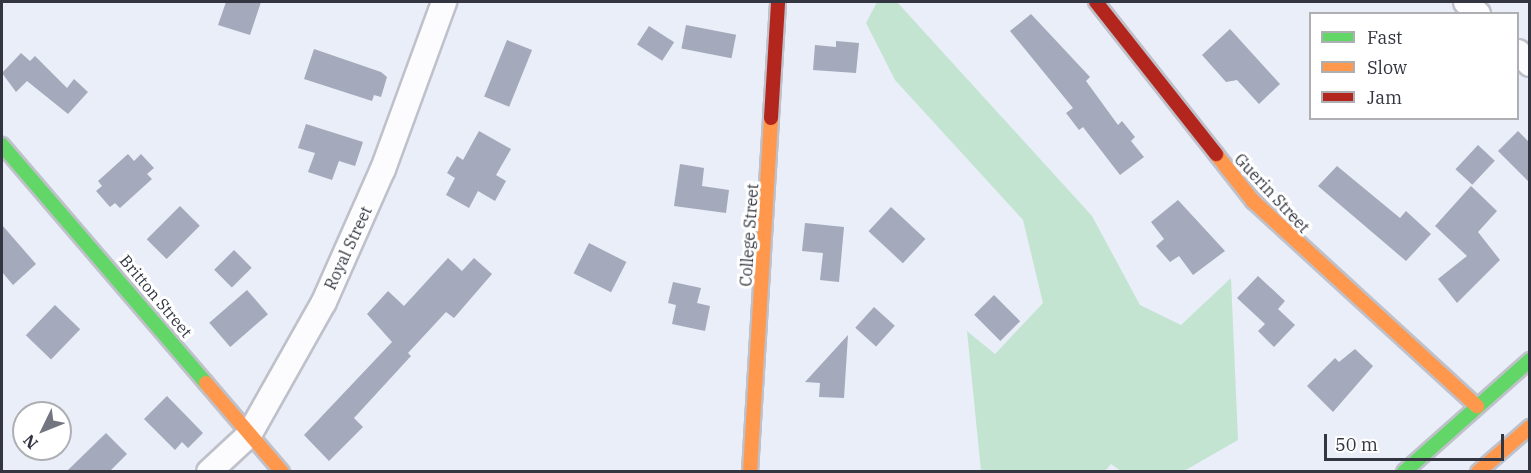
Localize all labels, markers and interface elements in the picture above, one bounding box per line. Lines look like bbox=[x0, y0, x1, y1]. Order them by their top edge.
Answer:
legend bbox=[1309, 12, 1519, 120]
text: Fast bbox=[1367, 26, 1402, 49]
text: Slow bbox=[1367, 56, 1407, 79]
text: Jam bbox=[1367, 86, 1402, 109]
street label: Guerin Street bbox=[1231, 150, 1313, 236]
street label: College Street bbox=[736, 183, 762, 287]
street label: Royal Street bbox=[320, 203, 376, 293]
street label: Britton Street bbox=[116, 251, 196, 341]
north arrow bbox=[12, 401, 72, 461]
scale bar bbox=[1327, 422, 1507, 460]
text: N bbox=[19, 430, 42, 453]
text: 50 m bbox=[1335, 433, 1378, 456]

